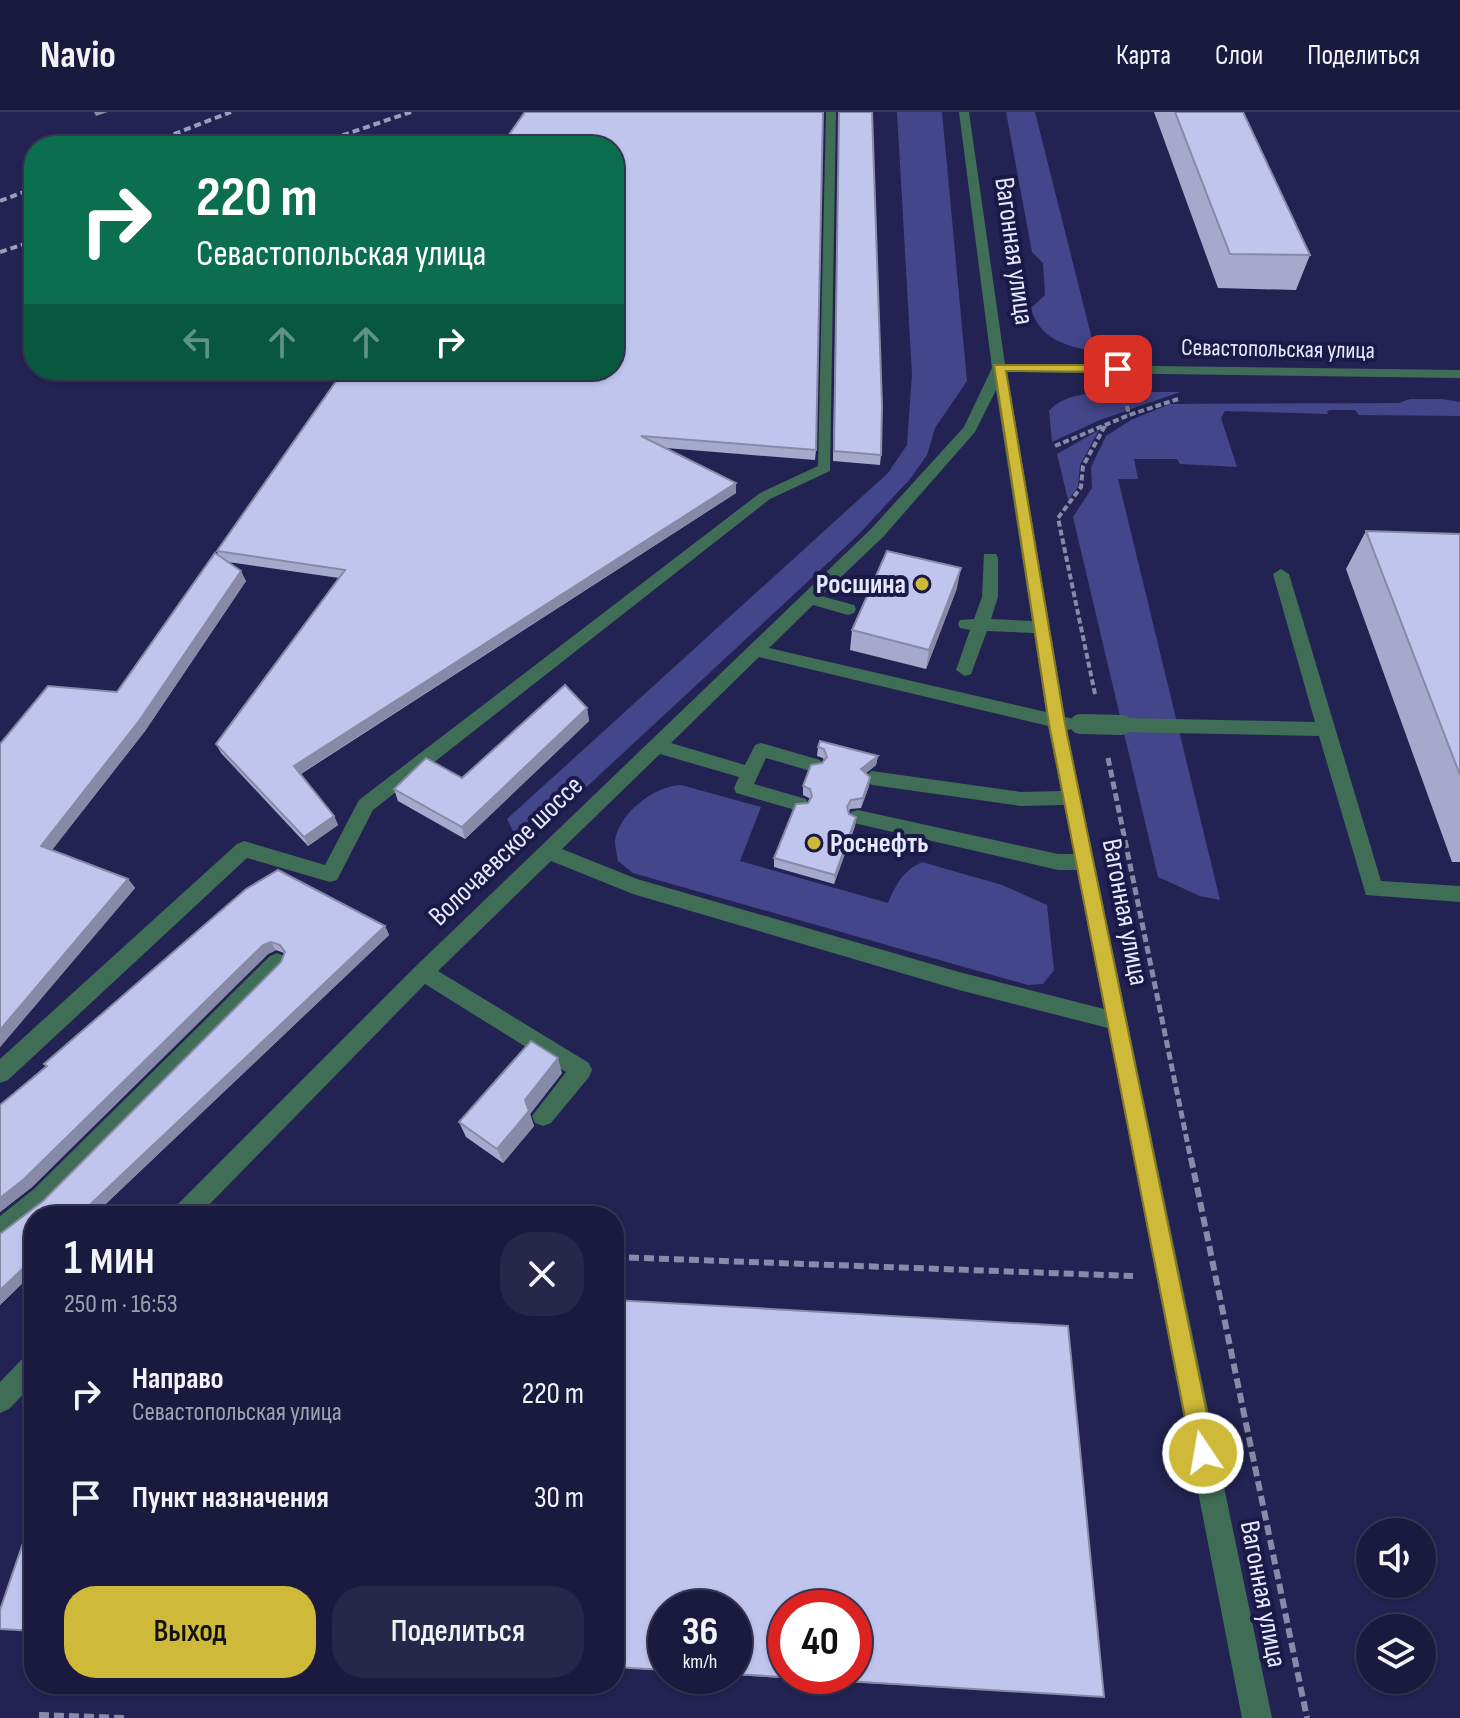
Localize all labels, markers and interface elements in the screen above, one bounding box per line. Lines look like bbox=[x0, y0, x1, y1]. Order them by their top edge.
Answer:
text: Navio bbox=[40, 33, 116, 78]
text: Карта bbox=[1116, 39, 1171, 72]
text: Слои bbox=[1215, 39, 1263, 72]
text: Поделиться bbox=[1307, 39, 1420, 72]
text: 220 m bbox=[196, 165, 318, 232]
icon: right bbox=[64, 168, 168, 272]
street label: Вагонная улица bbox=[987, 175, 1041, 327]
text: Севастопольская улица bbox=[196, 233, 486, 276]
icon: left bbox=[176, 320, 220, 364]
icon: ahead bbox=[260, 320, 304, 364]
icon: ahead bbox=[344, 320, 388, 364]
icon: right bbox=[428, 320, 472, 364]
street label: Севастопольская улица bbox=[1181, 333, 1375, 365]
pin bbox=[1084, 335, 1152, 403]
icon: arrive bbox=[1096, 347, 1140, 391]
place label: Росшина bbox=[816, 568, 906, 601]
marker: Росшина bbox=[913, 575, 931, 593]
street label: Волочаевское шоссе bbox=[422, 769, 590, 933]
place label: Роснефть bbox=[830, 827, 929, 860]
marker: Роснефть bbox=[805, 834, 823, 852]
street label: Вагонная улица bbox=[1095, 836, 1155, 988]
text: 1 мин bbox=[64, 1230, 155, 1287]
button: close bbox=[500, 1232, 584, 1316]
text: 250 m · 16:53 bbox=[64, 1289, 178, 1320]
text: Направо bbox=[132, 1361, 224, 1397]
icon: right bbox=[64, 1372, 108, 1416]
text: 220 m bbox=[522, 1376, 584, 1412]
text: Севастопольская улица bbox=[132, 1397, 342, 1428]
position arrow bbox=[1161, 1411, 1245, 1495]
icon: arrive bbox=[64, 1476, 108, 1520]
text: Пункт назначения bbox=[132, 1480, 329, 1516]
text: 30 m bbox=[534, 1480, 584, 1516]
street label: Вагонная улица bbox=[1233, 1518, 1293, 1670]
map controls bbox=[1356, 1518, 1436, 1694]
button: sound bbox=[1356, 1518, 1436, 1598]
button: Выход bbox=[64, 1586, 316, 1678]
button: Поделиться bbox=[332, 1586, 584, 1678]
speed limit sign: 40 bbox=[768, 1590, 872, 1694]
text: 36 bbox=[682, 1608, 718, 1656]
button: layers bbox=[1356, 1614, 1436, 1694]
text: km/h bbox=[683, 1650, 717, 1674]

